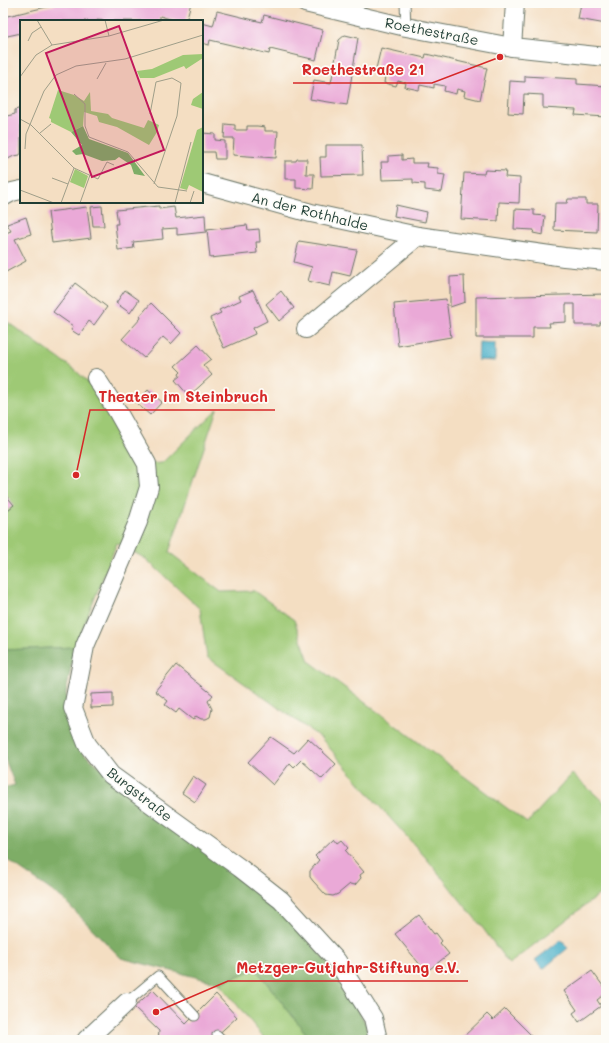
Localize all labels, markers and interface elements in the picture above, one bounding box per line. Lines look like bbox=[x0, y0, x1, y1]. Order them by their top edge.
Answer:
street label: Roethestraße bbox=[384, 13, 480, 49]
inset map bbox=[20, 20, 203, 203]
callout: Roethestraße 21 bbox=[293, 56, 432, 83]
text: Roethestraße 21 bbox=[302, 59, 424, 79]
street label: An der Rothhalde bbox=[249, 187, 371, 235]
callout: Theater im Steinbruch bbox=[90, 383, 275, 410]
text: Theater im Steinbruch bbox=[98, 386, 268, 406]
street label: Burgstraße bbox=[104, 763, 176, 825]
callout: Metzger-Gutjahr-Stiftung e.V. bbox=[228, 954, 468, 981]
text: Metzger-Gutjahr-Stiftung e.V. bbox=[236, 957, 460, 977]

